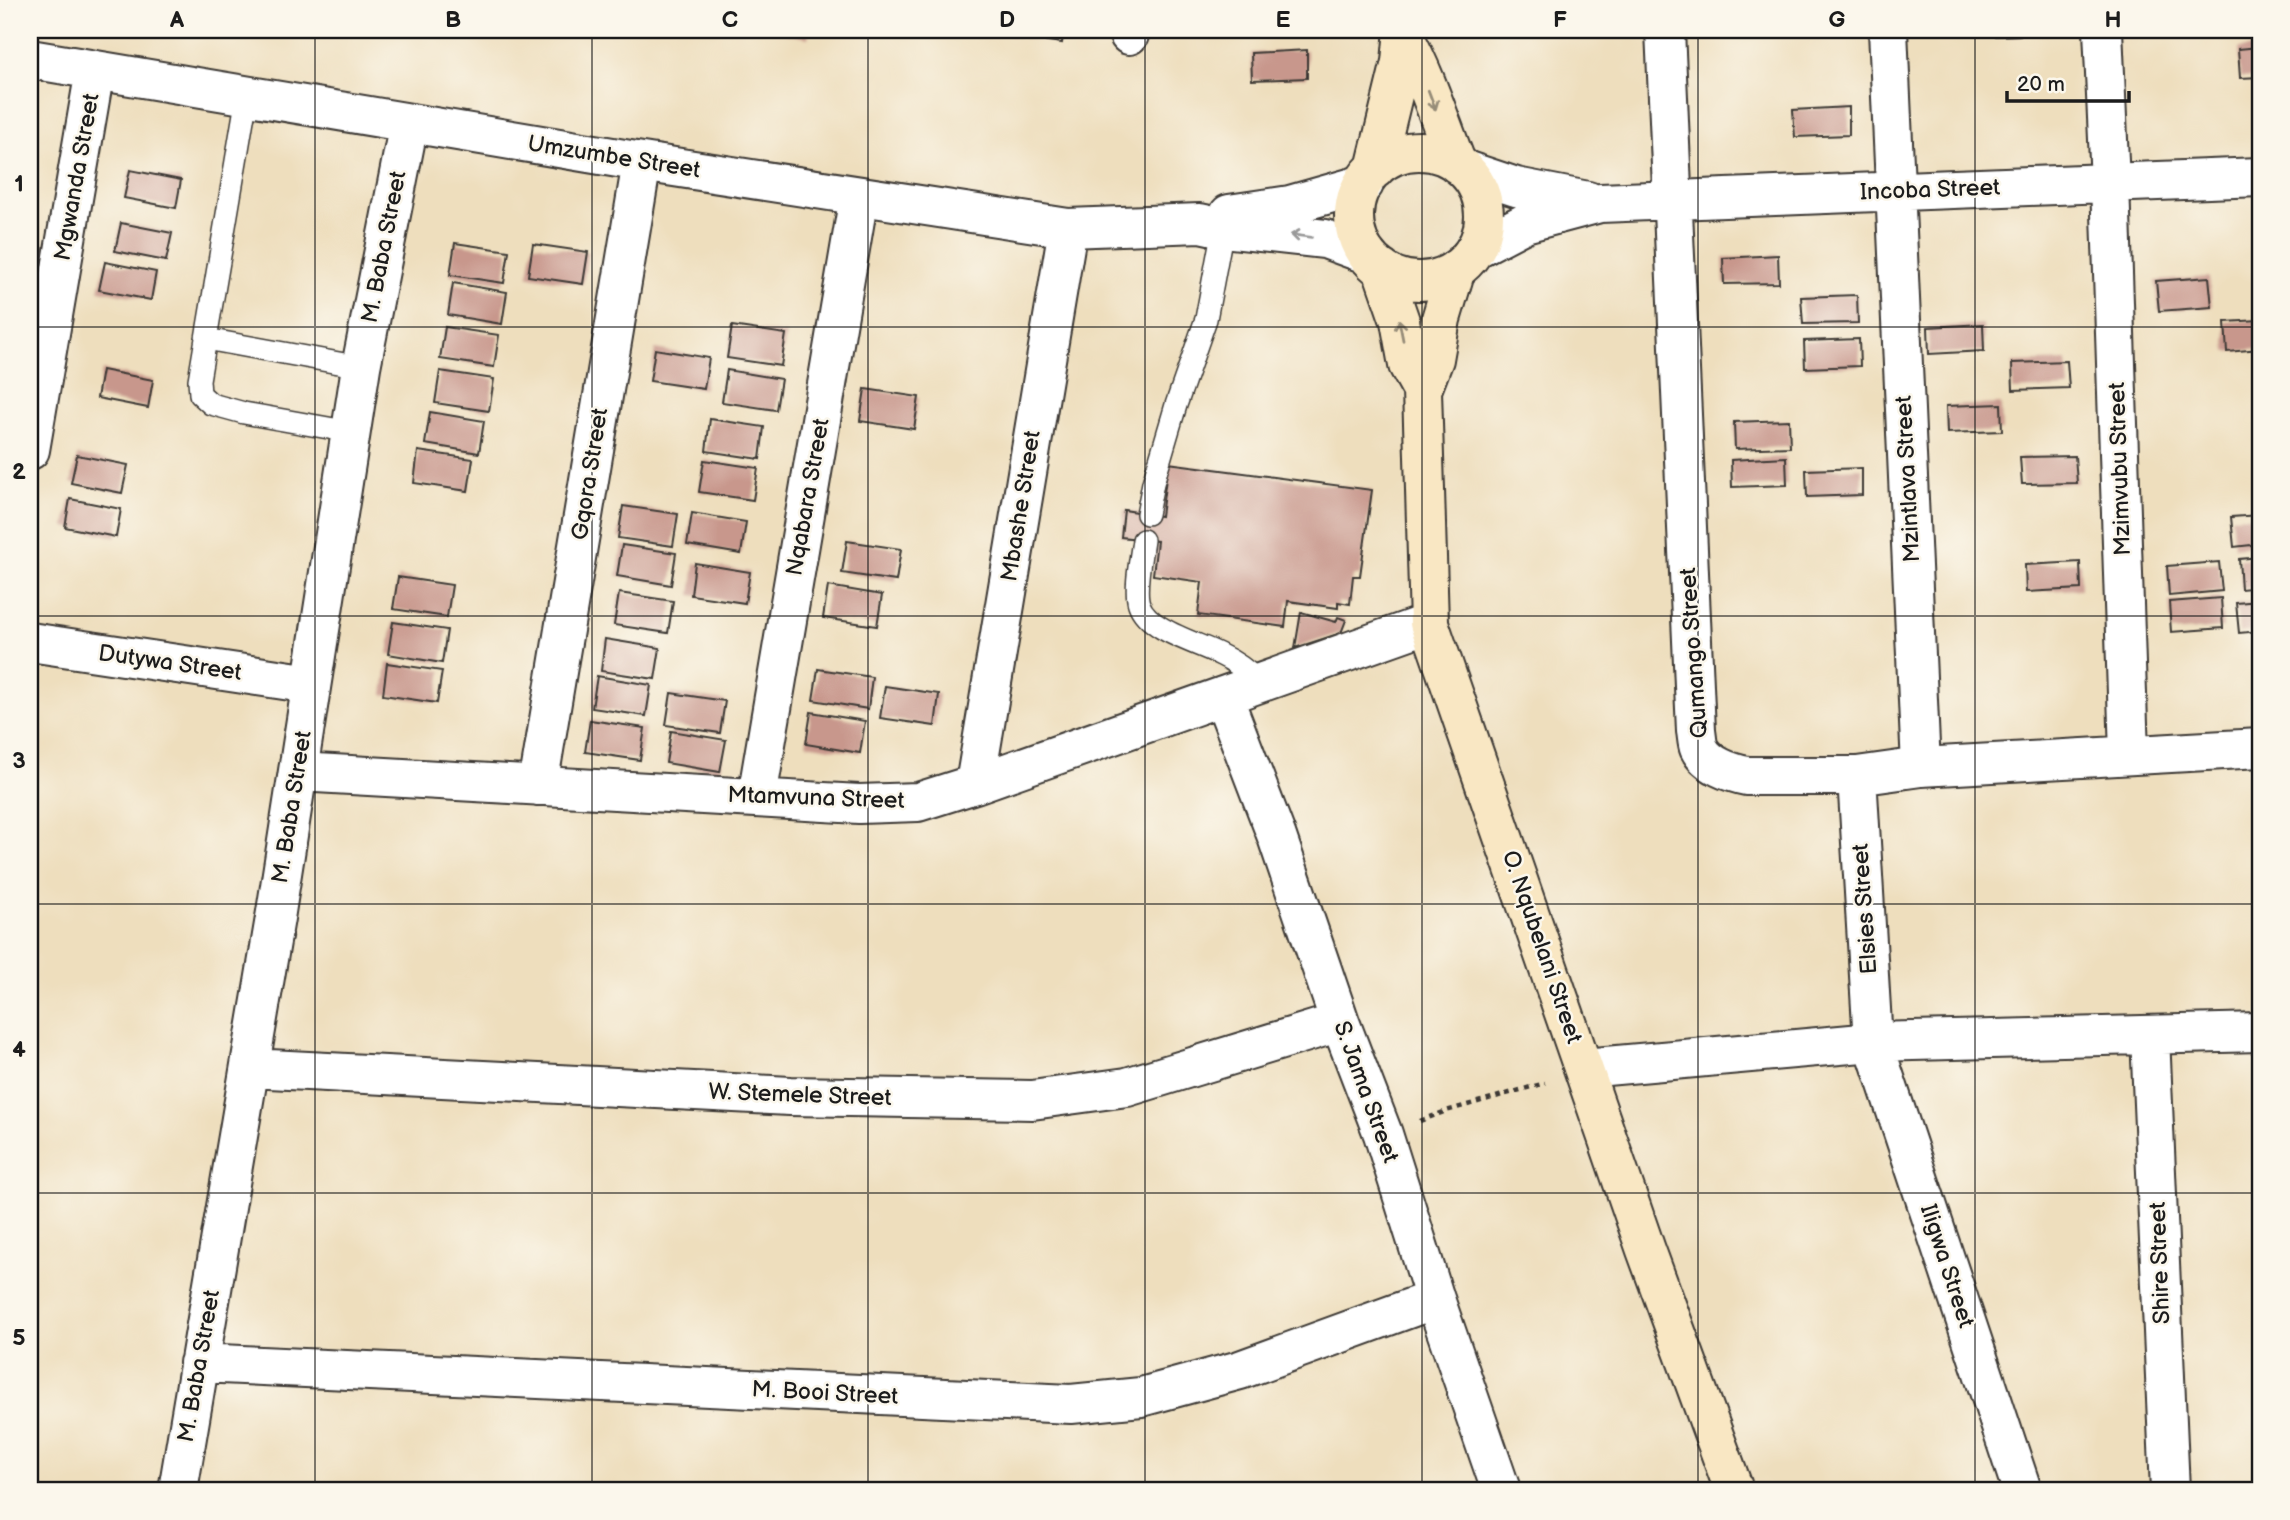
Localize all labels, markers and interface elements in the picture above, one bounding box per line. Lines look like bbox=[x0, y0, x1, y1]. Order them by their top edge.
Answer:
text: A bbox=[169, 6, 185, 34]
text: B bbox=[445, 6, 461, 34]
text: C bbox=[722, 6, 738, 34]
text: D bbox=[999, 6, 1015, 34]
text: E bbox=[1276, 6, 1291, 34]
text: F bbox=[1553, 6, 1567, 34]
text: G bbox=[1829, 6, 1846, 34]
text: H bbox=[2104, 6, 2122, 34]
scale bar bbox=[2007, 60, 2129, 104]
text: 20 m bbox=[2017, 72, 2065, 97]
one-way arrow bbox=[1426, 88, 1439, 110]
street label: Mgwanda Street bbox=[48, 91, 106, 263]
street label: Umzumbe Street bbox=[526, 130, 702, 184]
street label: M. Baba Street bbox=[356, 169, 412, 325]
text: 1 bbox=[14, 170, 24, 198]
street label: Incoba Street bbox=[1859, 174, 2001, 206]
one-way arrow bbox=[1290, 229, 1313, 242]
one-way arrow bbox=[1394, 319, 1408, 342]
street label: Mzimvubu Street bbox=[2103, 382, 2137, 556]
street label: Mzintlava Street bbox=[1890, 395, 1926, 563]
street label: Gqora Street bbox=[566, 406, 614, 542]
street label: Nqabara Street bbox=[780, 416, 836, 578]
street label: Mbashe Street bbox=[995, 429, 1047, 583]
text: 2 bbox=[12, 458, 26, 486]
street label: Qumango Street bbox=[1674, 567, 1714, 739]
street label: Dutywa Street bbox=[97, 639, 243, 687]
street label: M. Baba Street bbox=[266, 729, 318, 885]
text: 3 bbox=[12, 747, 26, 775]
street label: Mtamvuna Street bbox=[727, 781, 905, 815]
street label: Elsies Street bbox=[1846, 843, 1884, 975]
street label: O. Nqubelani Street bbox=[1496, 847, 1588, 1047]
street label: S. Jama Street bbox=[1327, 1017, 1405, 1167]
text: 4 bbox=[12, 1036, 26, 1064]
street label: W. Stemele Street bbox=[708, 1078, 892, 1112]
street label: Iligwa Street bbox=[1914, 1201, 1980, 1331]
street label: Shire Street bbox=[2144, 1201, 2176, 1325]
street label: M. Baba Street bbox=[172, 1288, 226, 1444]
text: 5 bbox=[12, 1324, 26, 1352]
street label: M. Booi Street bbox=[751, 1375, 899, 1411]

